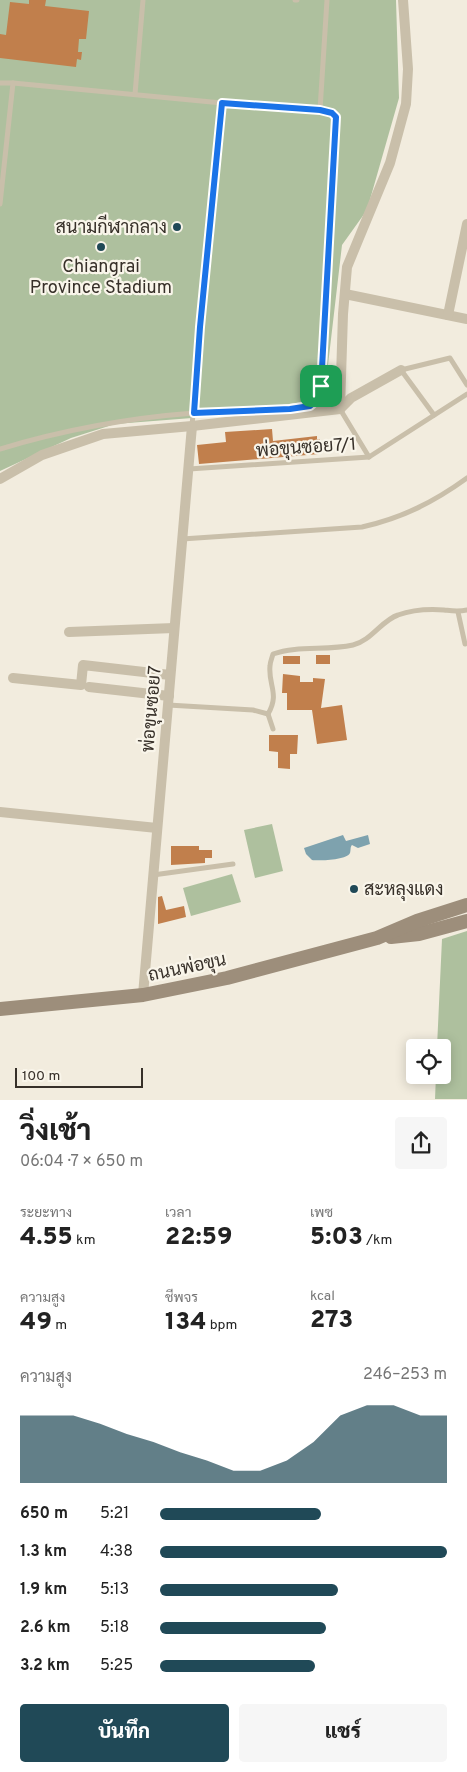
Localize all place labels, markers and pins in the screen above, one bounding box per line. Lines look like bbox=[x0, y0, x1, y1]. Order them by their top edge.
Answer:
place label: สนามกีฬากลาง bbox=[56, 214, 167, 240]
marker: สนามกีฬากลาง bbox=[171, 221, 183, 233]
marker: Chiangrai Province Stadium bbox=[95, 241, 107, 253]
place label: Chiangrai Province Stadium bbox=[30, 256, 172, 300]
pin bbox=[300, 365, 342, 407]
place label: สะหลุงแดง bbox=[364, 879, 443, 902]
marker: สะหลุงแดง bbox=[348, 883, 360, 895]

